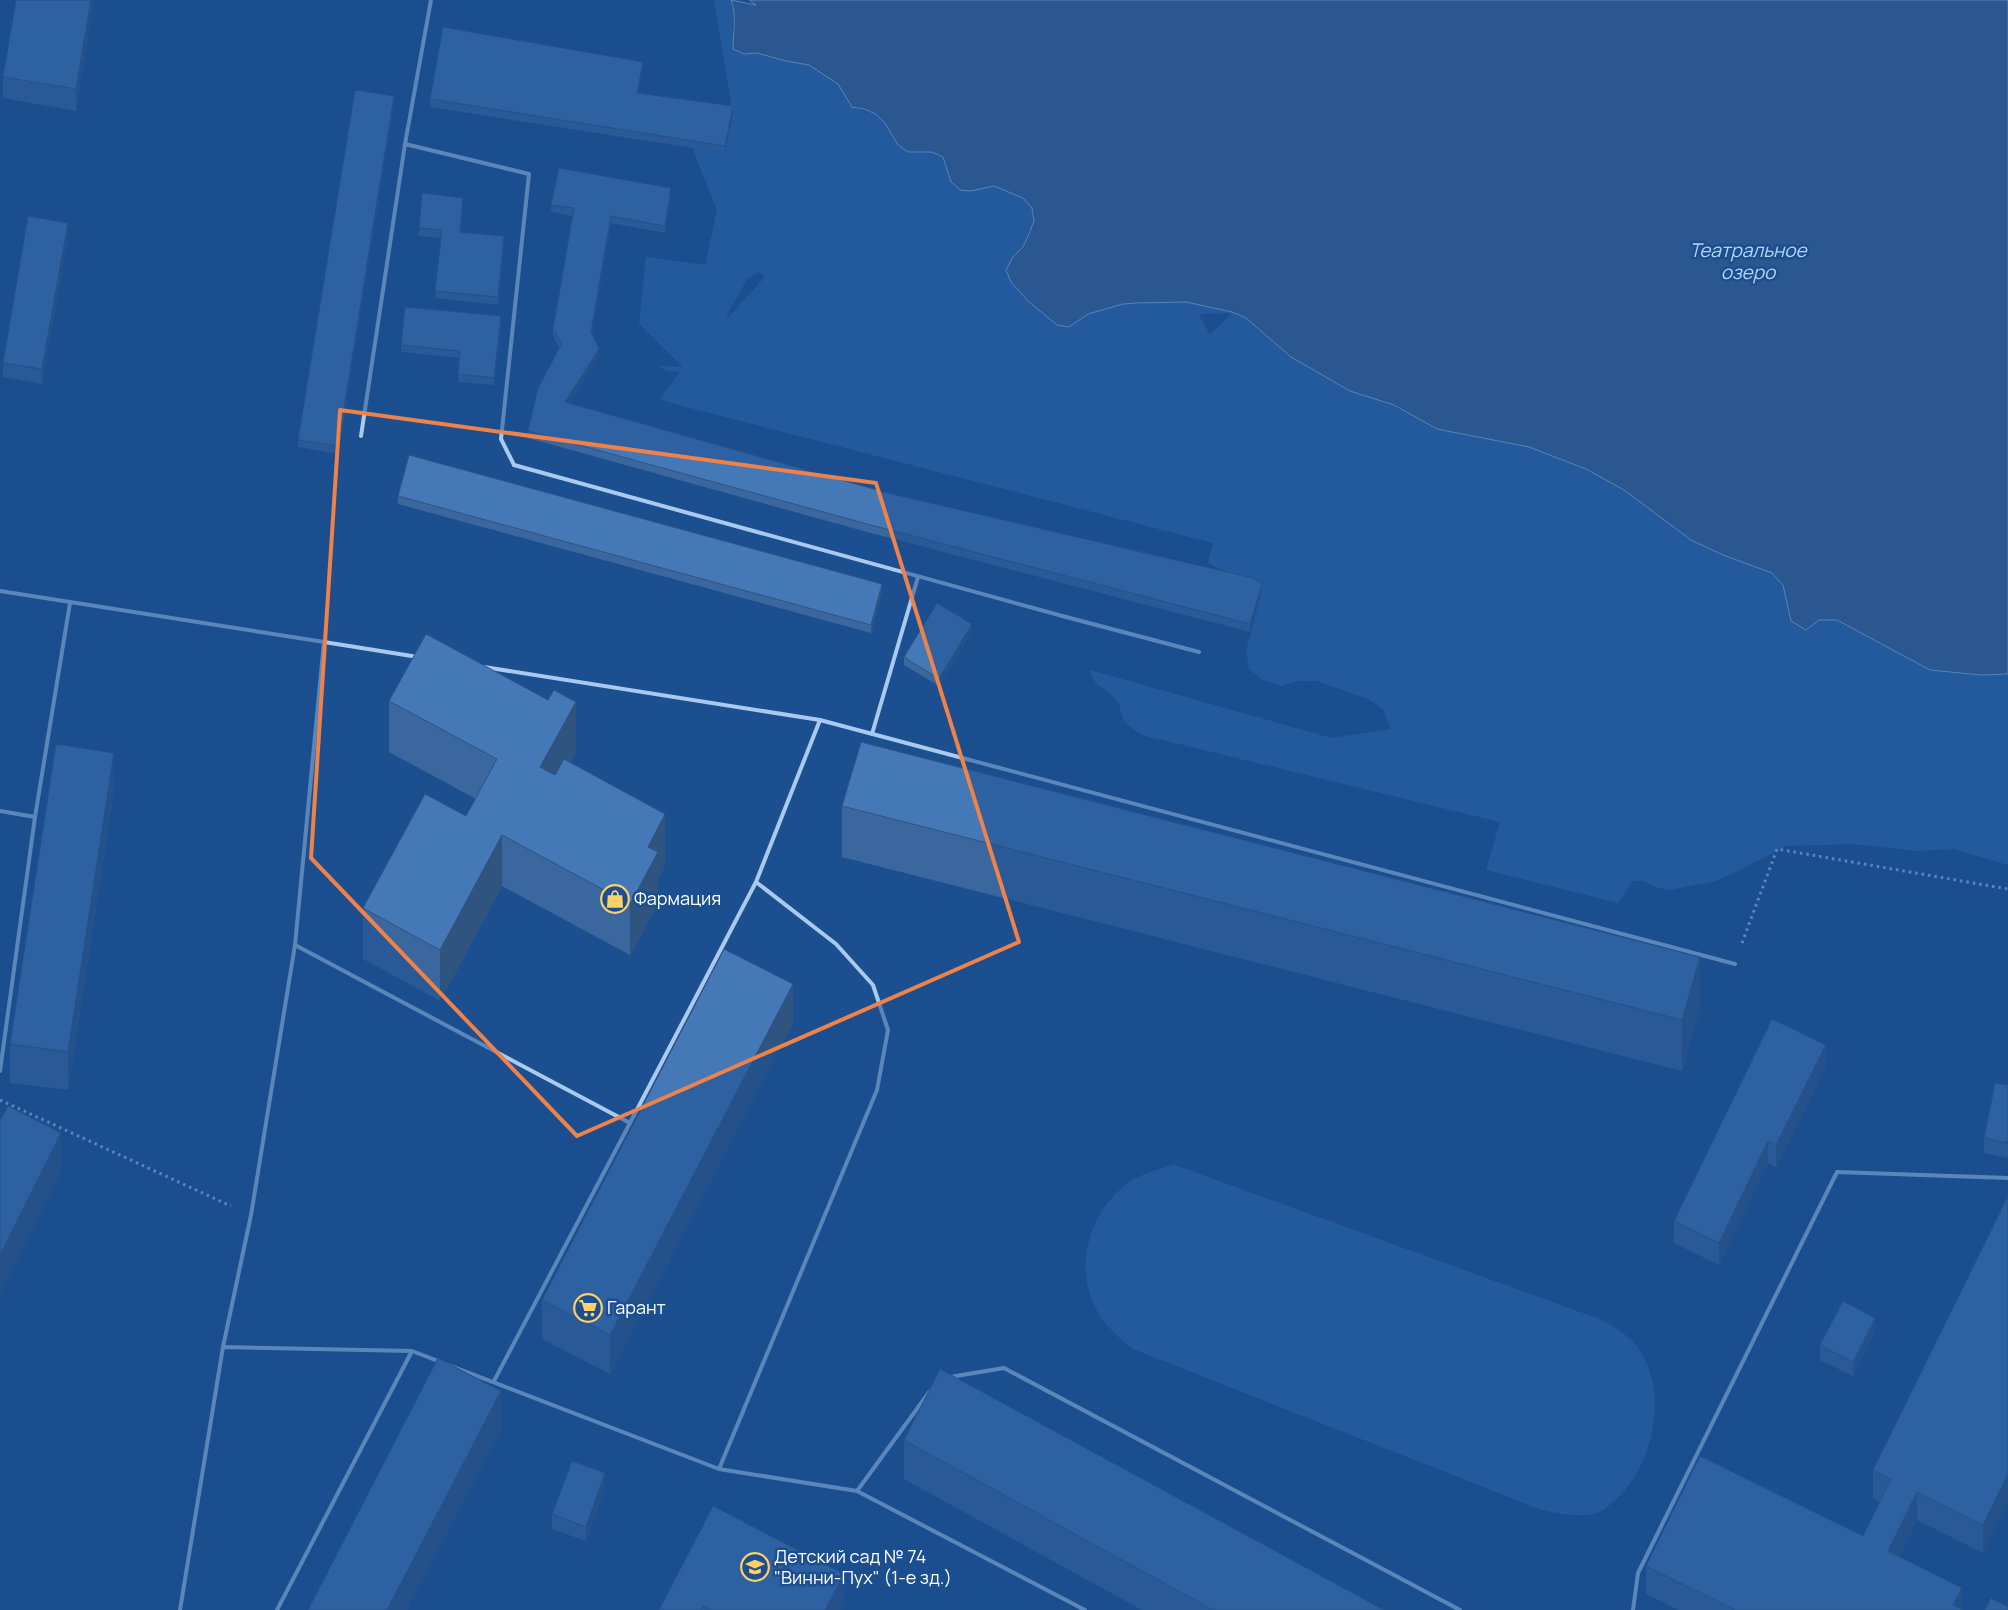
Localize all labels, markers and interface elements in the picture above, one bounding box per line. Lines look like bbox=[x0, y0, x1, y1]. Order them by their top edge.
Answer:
water label: Театральное озеро bbox=[1689, 237, 1809, 285]
shop icon: Фармация bbox=[600, 884, 630, 914]
place label: Фармация bbox=[634, 886, 721, 910]
supermarket icon: Гарант bbox=[573, 1293, 603, 1323]
place label: Гарант bbox=[607, 1295, 666, 1319]
place label: Детский сад № 74 "Винни-Пух" (1-е зд.) bbox=[774, 1544, 952, 1589]
school or university icon: Детский сад № 74 "Винни-Пух" (1-е зд.) bbox=[740, 1552, 770, 1582]

